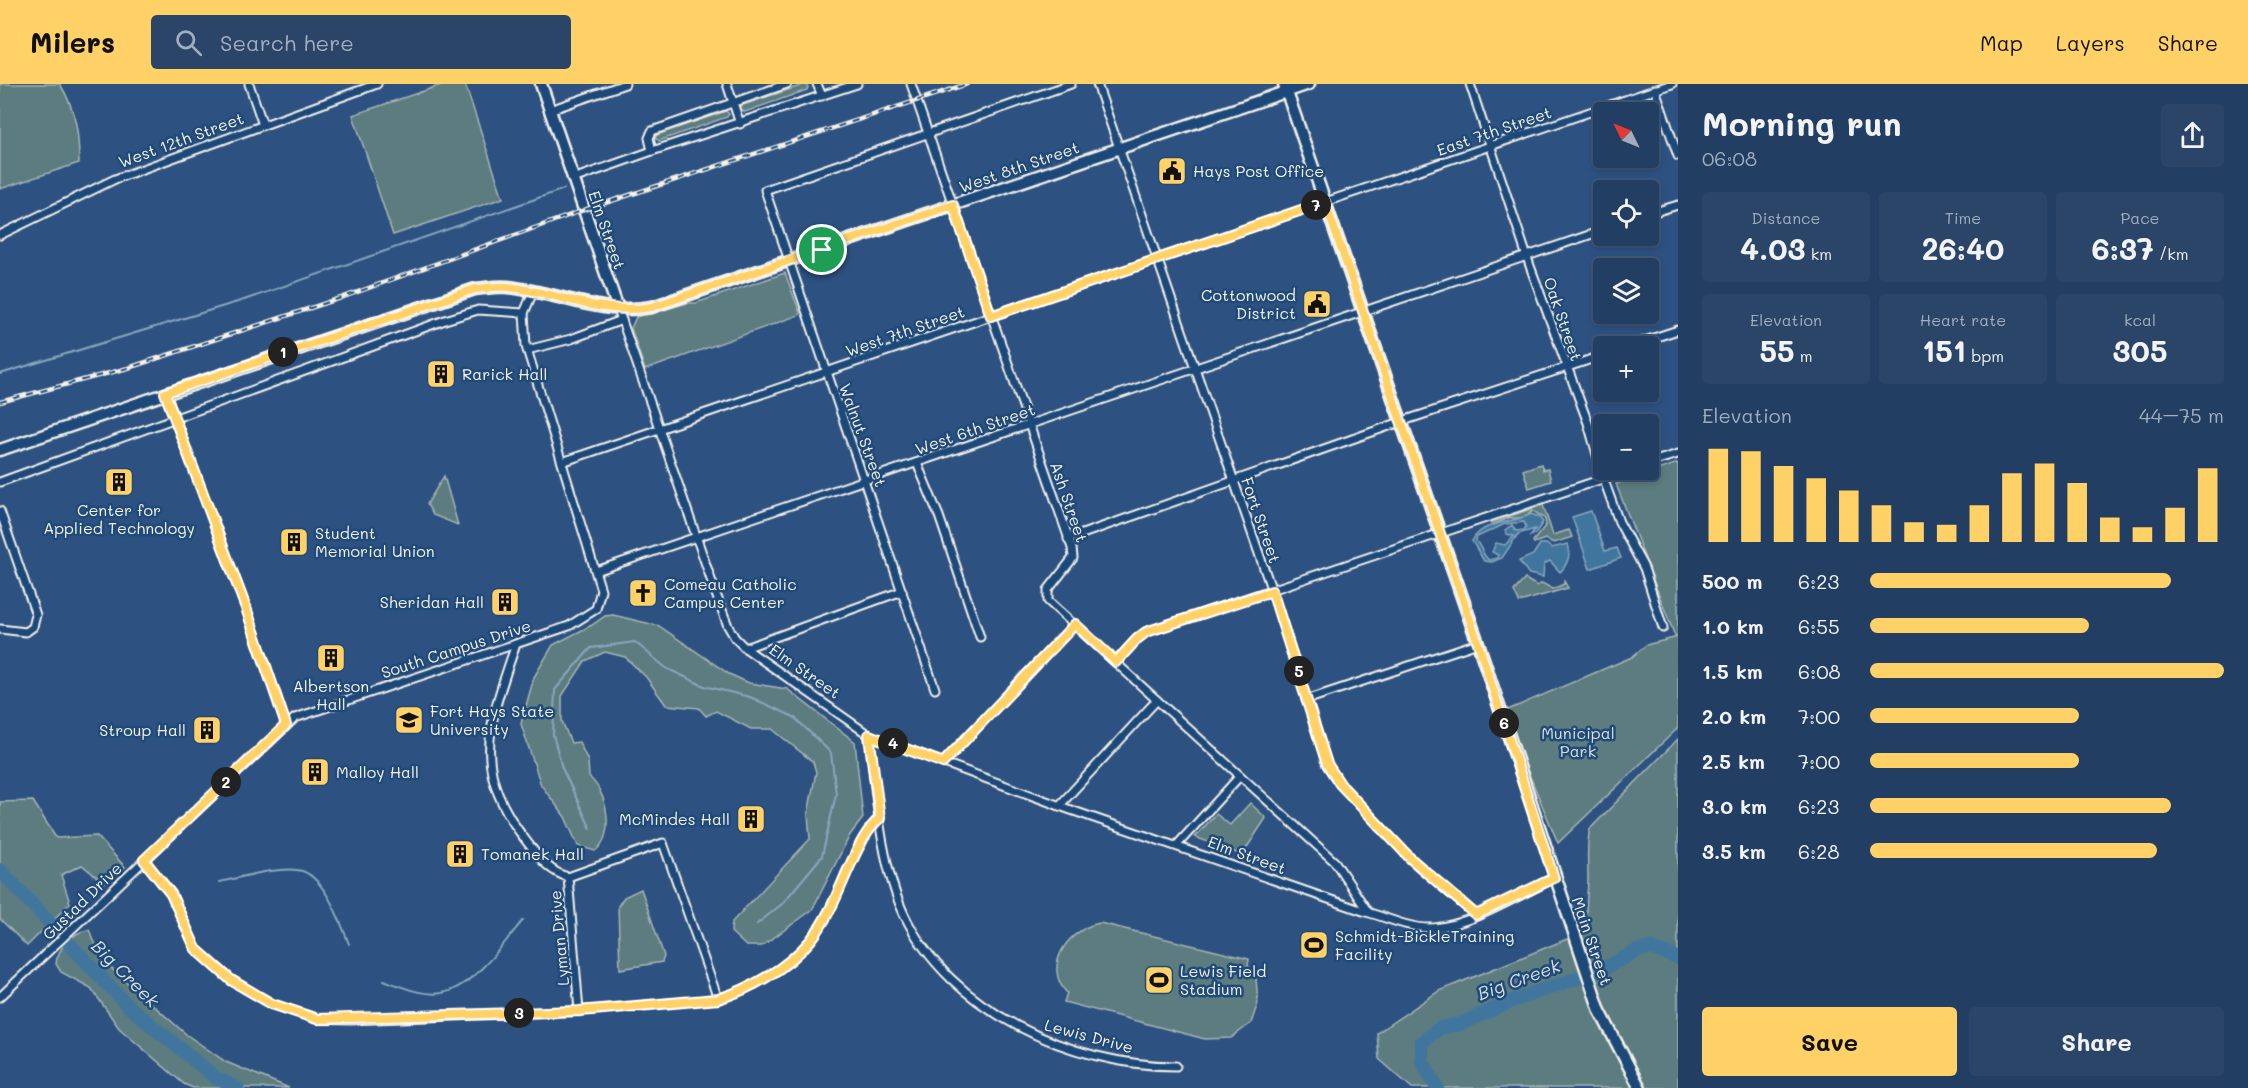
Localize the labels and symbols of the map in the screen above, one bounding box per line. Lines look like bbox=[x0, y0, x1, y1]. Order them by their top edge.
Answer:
street label: East 7th Street bbox=[1434, 101, 1554, 160]
north arrow bbox=[1593, 102, 1659, 168]
street label: West 12th Street bbox=[115, 107, 246, 172]
street label: West 8th Street bbox=[956, 136, 1082, 197]
public building icon: Hays Post Office bbox=[1156, 155, 1188, 187]
place label: Hays Post Office bbox=[1193, 160, 1324, 181]
street label: Elm Street bbox=[584, 188, 631, 272]
pin: 7 bbox=[1301, 190, 1331, 220]
pin bbox=[796, 224, 847, 275]
street label: Oak Street bbox=[1539, 274, 1588, 363]
place label: Cottonwood District bbox=[1201, 284, 1296, 323]
public building icon: Cottonwood District bbox=[1301, 288, 1333, 320]
street label: West 7th Street bbox=[842, 300, 967, 361]
pin: 1 bbox=[268, 337, 298, 367]
building icon: Rarick Hall bbox=[425, 358, 457, 390]
place label: Rarick Hall bbox=[462, 363, 548, 384]
street label: Walnut Street bbox=[835, 380, 892, 490]
street label: West 6th Street bbox=[912, 398, 1038, 459]
street label: Ash Street bbox=[1046, 459, 1093, 545]
building icon: Center for Applied Technology bbox=[103, 466, 135, 498]
street label: Fort Street bbox=[1237, 474, 1286, 566]
place label: Center for Applied Technology bbox=[43, 499, 195, 538]
place label: Student Memorial Union bbox=[315, 522, 435, 561]
building icon: Student Memorial Union bbox=[278, 526, 310, 558]
place label: Comeau Catholic Campus Center bbox=[664, 573, 797, 612]
church icon: Comeau Catholic Campus Center bbox=[627, 577, 659, 609]
building icon: Sheridan Hall bbox=[489, 586, 521, 618]
place label: Sheridan Hall bbox=[380, 591, 484, 612]
street label: South Campus Drive bbox=[378, 614, 533, 683]
street label: Elm Street bbox=[766, 638, 845, 703]
building icon: Albertson Hall bbox=[315, 642, 347, 674]
pin: 5 bbox=[1284, 656, 1314, 686]
place label: Albertson Hall bbox=[293, 675, 369, 714]
place label: Fort Hays State University bbox=[430, 700, 554, 739]
school or university icon: Fort Hays State University bbox=[393, 704, 425, 736]
pin: 6 bbox=[1489, 708, 1519, 738]
building icon: Stroup Hall bbox=[191, 714, 223, 746]
place label: Stroup Hall bbox=[99, 719, 186, 740]
park label: Municipal Park bbox=[1541, 722, 1615, 761]
pin: 4 bbox=[878, 728, 908, 758]
building icon: Malloy Hall bbox=[299, 756, 331, 788]
place label: Malloy Hall bbox=[336, 761, 419, 782]
pin: 2 bbox=[211, 767, 241, 797]
building icon: McMindes Hall bbox=[735, 803, 767, 835]
place label: McMindes Hall bbox=[619, 808, 730, 829]
street label: Elm Street bbox=[1205, 831, 1289, 878]
building icon: Tomanek Hall bbox=[444, 838, 476, 870]
place label: Tomanek Hall bbox=[481, 843, 584, 864]
street label: Gustad Drive bbox=[37, 857, 126, 944]
street label: Lyman Drive bbox=[544, 889, 573, 987]
street label: Main Street bbox=[1567, 894, 1617, 988]
place label: Schmidt-BickleTraining Facility bbox=[1335, 925, 1514, 964]
sports icon: Schmidt-BickleTraining Facility bbox=[1298, 929, 1330, 961]
water label: Big Creek bbox=[87, 934, 165, 1013]
water label: Big Creek bbox=[1474, 953, 1564, 1005]
place label: Lewis Field Stadium bbox=[1180, 960, 1266, 999]
sports icon: Lewis Field Stadium bbox=[1143, 964, 1175, 996]
pin: 3 bbox=[504, 998, 534, 1028]
street label: Lewis Drive bbox=[1043, 1014, 1136, 1057]

